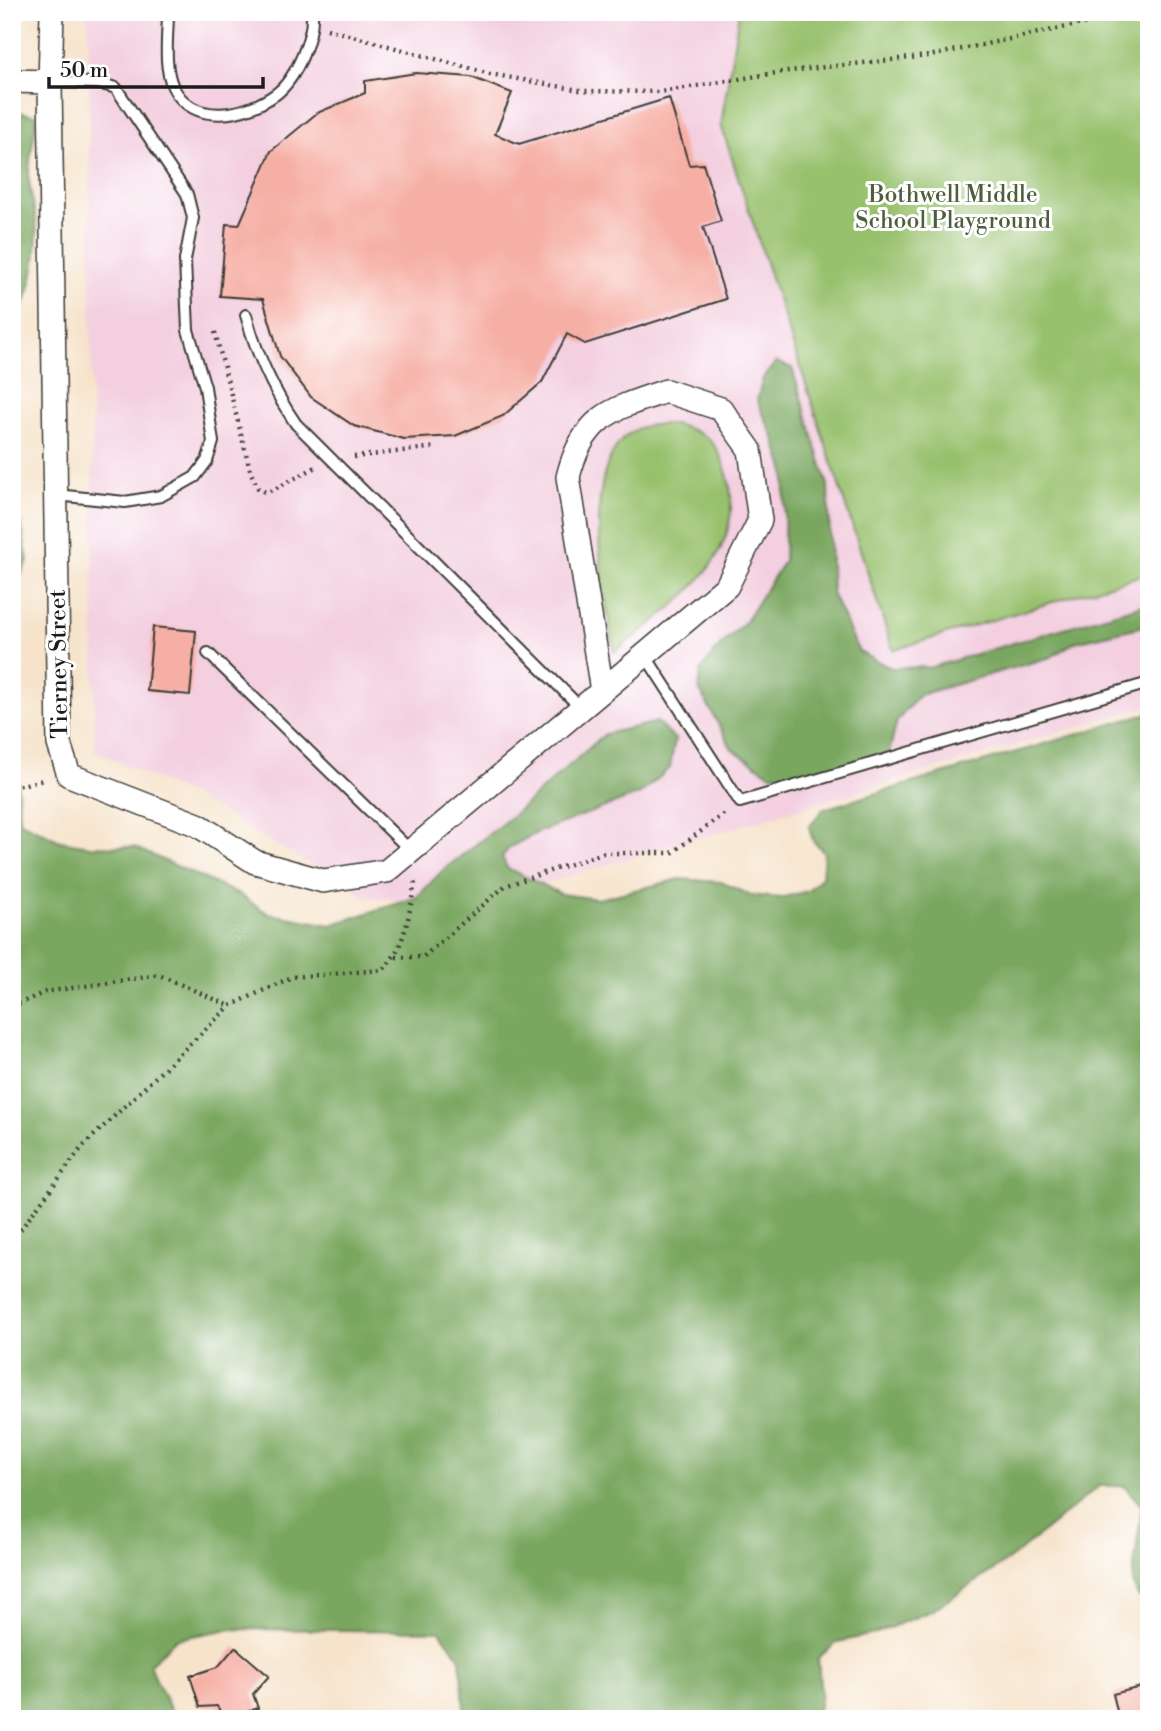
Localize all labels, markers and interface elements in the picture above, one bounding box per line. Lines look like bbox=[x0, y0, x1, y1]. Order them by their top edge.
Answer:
scale bar bbox=[49, 46, 262, 90]
text: 50 m bbox=[60, 58, 108, 84]
park label: Bothwell Middle School Playground bbox=[855, 181, 1051, 235]
street label: Tierney Street bbox=[44, 589, 74, 739]

